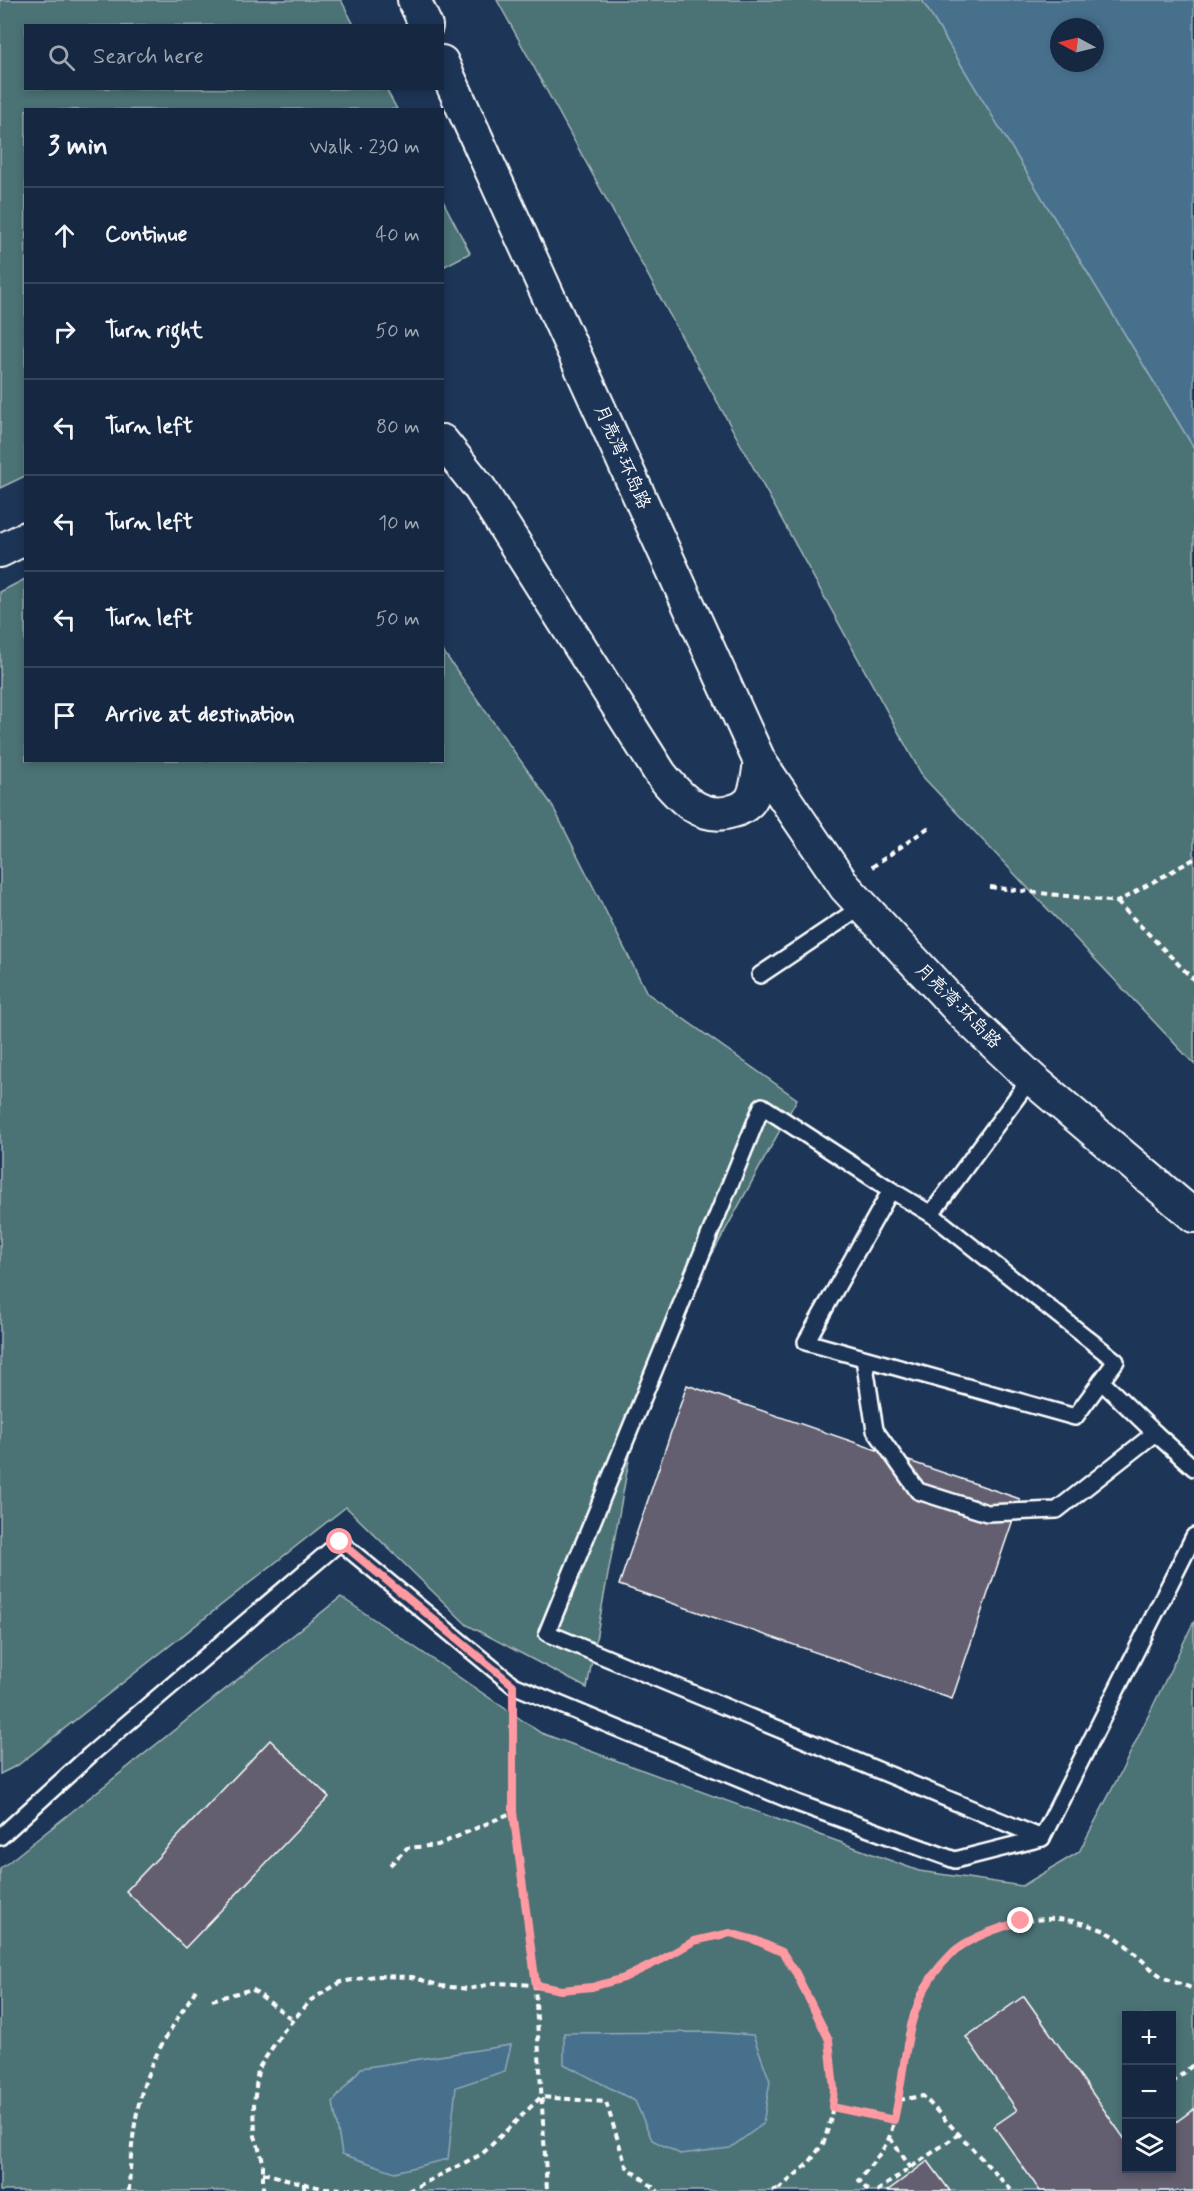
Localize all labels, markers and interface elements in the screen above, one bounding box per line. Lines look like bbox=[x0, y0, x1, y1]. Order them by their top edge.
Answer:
north arrow bbox=[1050, 18, 1104, 72]
search box bbox=[24, 24, 444, 90]
icon: search bbox=[45, 41, 78, 74]
text: Search here bbox=[93, 43, 204, 71]
text: 3 min bbox=[48, 130, 108, 164]
text: Walk · 230 m bbox=[310, 134, 420, 161]
icon: ahead bbox=[48, 219, 81, 252]
text: Continue bbox=[105, 221, 187, 249]
text: 40 m bbox=[376, 222, 420, 249]
icon: right bbox=[48, 315, 81, 348]
text: Turn right bbox=[105, 317, 203, 345]
text: 50 m bbox=[375, 318, 420, 345]
street label: 月亮湾·环岛路 bbox=[588, 401, 656, 513]
icon: left bbox=[48, 411, 81, 444]
text: Turn left bbox=[105, 413, 193, 441]
text: 80 m bbox=[376, 414, 420, 441]
icon: left bbox=[48, 507, 81, 540]
text: Turn left bbox=[105, 509, 193, 537]
text: 10 m bbox=[378, 510, 420, 537]
icon: left bbox=[48, 603, 81, 636]
text: Turn left bbox=[105, 605, 193, 633]
text: 50 m bbox=[375, 606, 420, 633]
icon: arrive bbox=[48, 699, 81, 732]
text: Arrive at destination bbox=[105, 701, 295, 729]
street label: 月亮湾·环岛路 bbox=[910, 958, 1006, 1054]
route start bbox=[326, 1528, 352, 1554]
route end bbox=[1007, 1907, 1033, 1933]
map controls bbox=[1122, 2011, 1176, 2173]
button: + bbox=[1122, 2011, 1176, 2065]
button: − bbox=[1122, 2065, 1176, 2119]
button: layers bbox=[1122, 2119, 1176, 2173]

